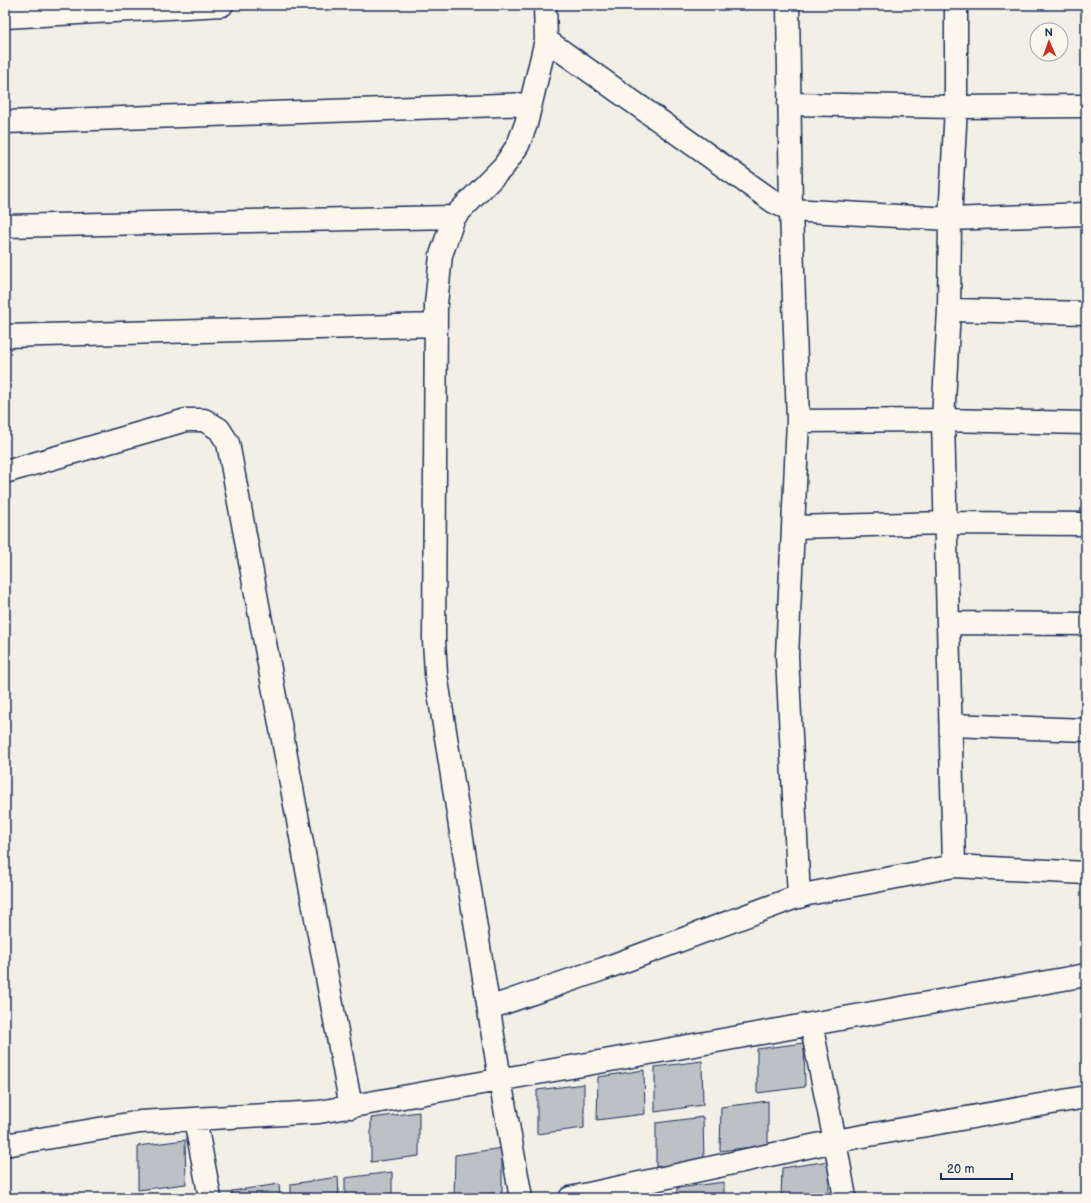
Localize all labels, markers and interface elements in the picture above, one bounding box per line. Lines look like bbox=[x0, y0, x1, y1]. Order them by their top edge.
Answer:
north arrow bbox=[1029, 22, 1069, 62]
text: N bbox=[1044, 26, 1053, 39]
scale bar bbox=[941, 1155, 1012, 1181]
text: 20 m bbox=[947, 1162, 974, 1177]

